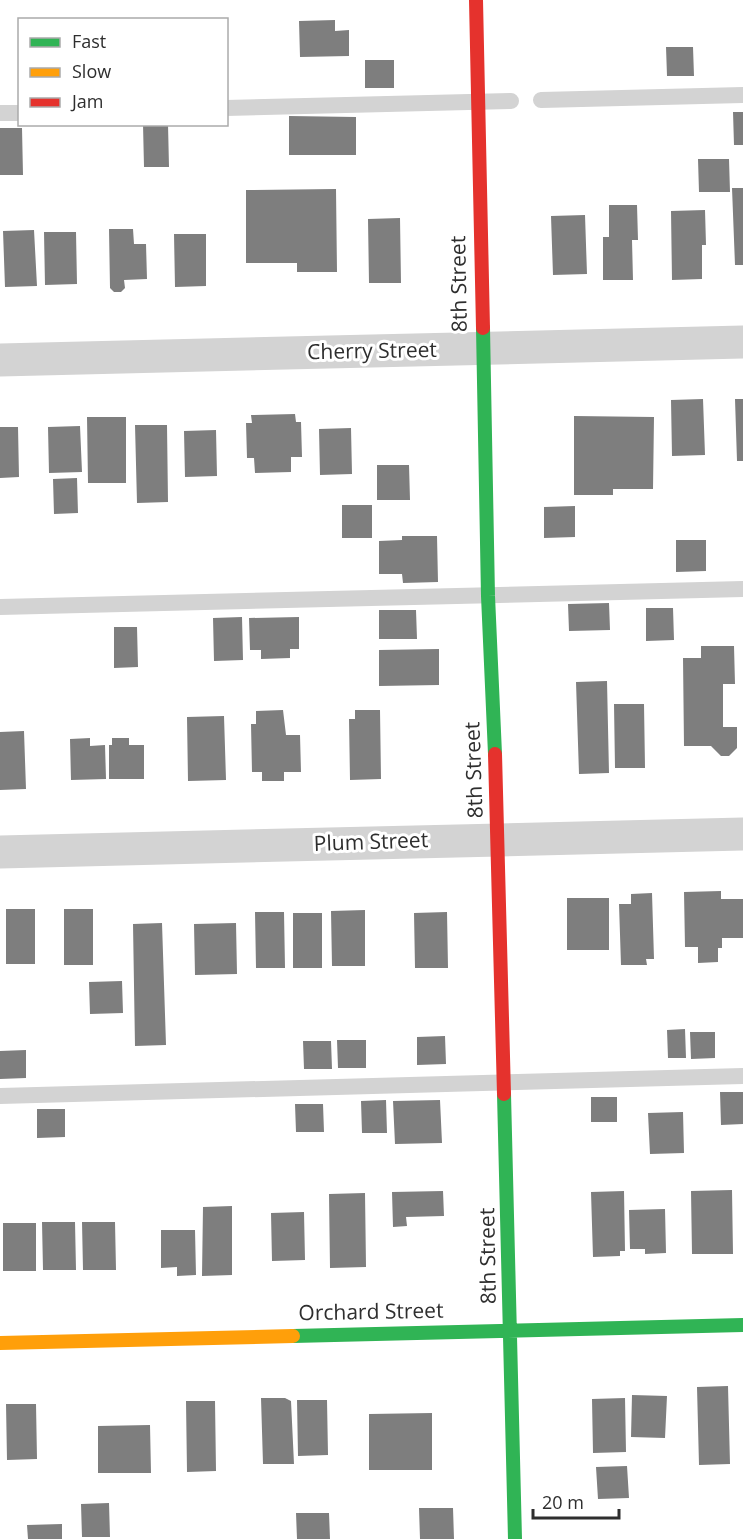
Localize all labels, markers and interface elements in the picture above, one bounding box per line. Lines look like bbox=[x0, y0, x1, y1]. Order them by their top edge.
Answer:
legend bbox=[18, 18, 228, 126]
text: Fast bbox=[72, 29, 106, 53]
text: Slow bbox=[72, 59, 111, 83]
text: Jam bbox=[70, 89, 104, 113]
street label: 8th Street bbox=[443, 236, 473, 332]
street label: Cherry Street bbox=[307, 335, 437, 365]
street label: 8th Street bbox=[457, 721, 489, 819]
street label: Plum Street bbox=[313, 825, 429, 857]
street label: 8th Street bbox=[472, 1208, 502, 1304]
street label: Orchard Street bbox=[298, 1296, 444, 1326]
scale bar bbox=[533, 1482, 618, 1520]
text: 20 m bbox=[542, 1490, 584, 1514]

